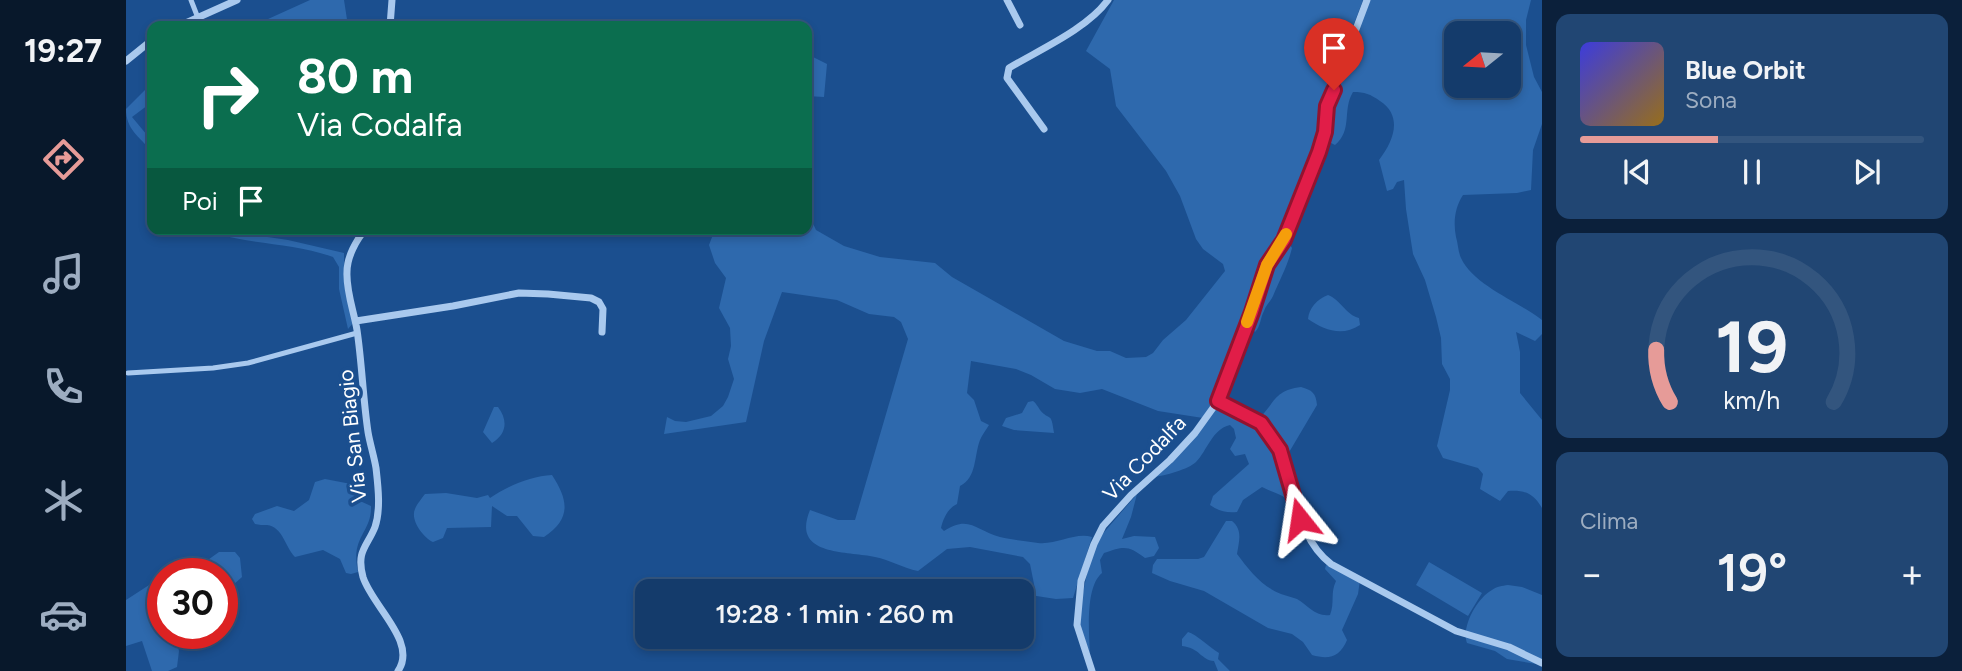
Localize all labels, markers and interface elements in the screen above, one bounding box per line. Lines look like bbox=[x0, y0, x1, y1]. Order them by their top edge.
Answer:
pin bbox=[1304, 18, 1364, 90]
north arrow bbox=[1444, 21, 1521, 98]
map controls bbox=[1444, 21, 1521, 98]
icon: arrive bbox=[1315, 29, 1353, 67]
text: 19:27 bbox=[24, 32, 102, 70]
text: 80 m bbox=[297, 46, 413, 105]
icon: right bbox=[182, 49, 273, 140]
text: Blue Orbit bbox=[1685, 54, 1806, 86]
text: Sona bbox=[1685, 86, 1737, 114]
text: Via Codalfa bbox=[297, 106, 463, 144]
icon: directions bbox=[39, 135, 88, 184]
icon: previous bbox=[1618, 153, 1656, 191]
icon: pause bbox=[1733, 153, 1771, 191]
icon: next bbox=[1848, 153, 1886, 191]
icon: arrive bbox=[232, 182, 270, 220]
text: Poi bbox=[182, 185, 218, 217]
icon: music bbox=[39, 249, 88, 298]
text: 19 bbox=[1716, 303, 1788, 390]
icon: phone bbox=[39, 362, 88, 411]
street label: Via San Biagio bbox=[333, 368, 371, 504]
text: km/h bbox=[1723, 384, 1781, 414]
street label: Via Codalfa bbox=[1097, 410, 1191, 506]
icon: climate bbox=[39, 476, 88, 525]
position arrow bbox=[1263, 482, 1337, 556]
text: Clima bbox=[1580, 507, 1638, 535]
text: 19° bbox=[1716, 542, 1788, 604]
text: − bbox=[1580, 551, 1604, 597]
text: + bbox=[1900, 551, 1924, 597]
speed limit sign: 30 bbox=[147, 558, 238, 649]
icon: car bbox=[39, 590, 88, 639]
text: 19:28 · 1 min · 260 m bbox=[715, 598, 954, 630]

